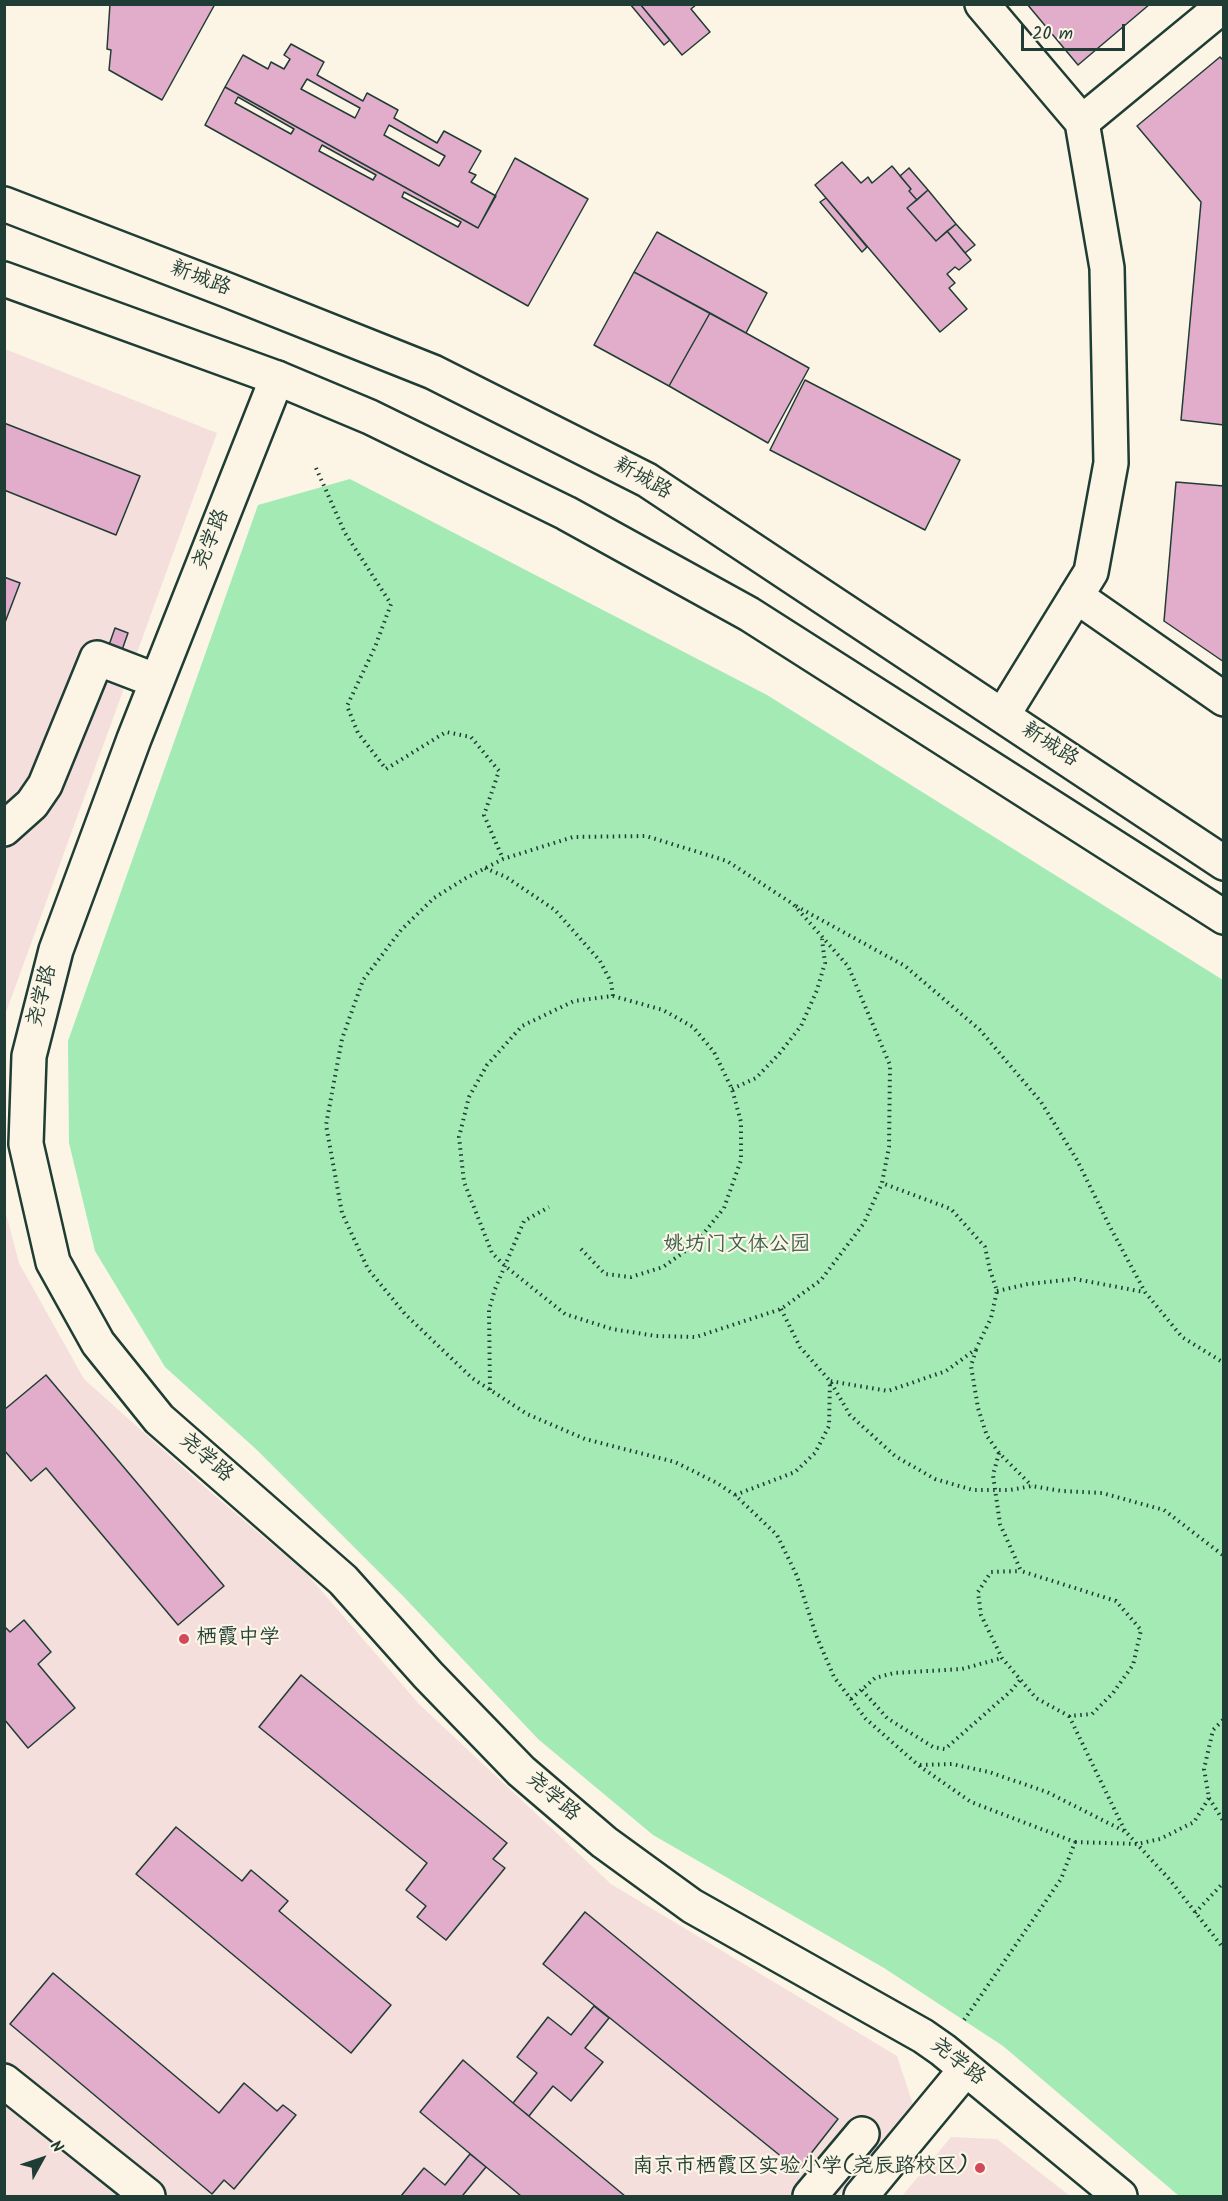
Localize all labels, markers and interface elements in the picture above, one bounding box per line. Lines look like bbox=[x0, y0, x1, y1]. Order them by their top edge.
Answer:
scale bar bbox=[1024, 12, 1128, 50]
text: 20 m bbox=[1032, 20, 1073, 49]
street label: 新城路 bbox=[166, 257, 234, 303]
street label: 新城路 bbox=[608, 453, 676, 507]
street label: 尧学路 bbox=[190, 506, 236, 574]
street label: 新城路 bbox=[1016, 718, 1082, 774]
street label: 尧学路 bbox=[24, 962, 64, 1030]
park label: 姚坊门文体公园 bbox=[664, 1233, 810, 1259]
street label: 尧学路 bbox=[173, 1429, 237, 1489]
place label: 栖霞中学 bbox=[196, 1626, 280, 1652]
marker: 栖霞中学 bbox=[177, 1632, 191, 1646]
street label: 尧学路 bbox=[520, 1768, 584, 1828]
street label: 尧学路 bbox=[924, 2034, 990, 2092]
north arrow bbox=[12, 2129, 72, 2189]
text: N bbox=[43, 2135, 69, 2159]
place label: 南京市栖霞区实验小学(尧辰路校区) bbox=[632, 2155, 968, 2181]
marker: 南京市栖霞区实验小学(尧辰路校区) bbox=[973, 2161, 987, 2175]

